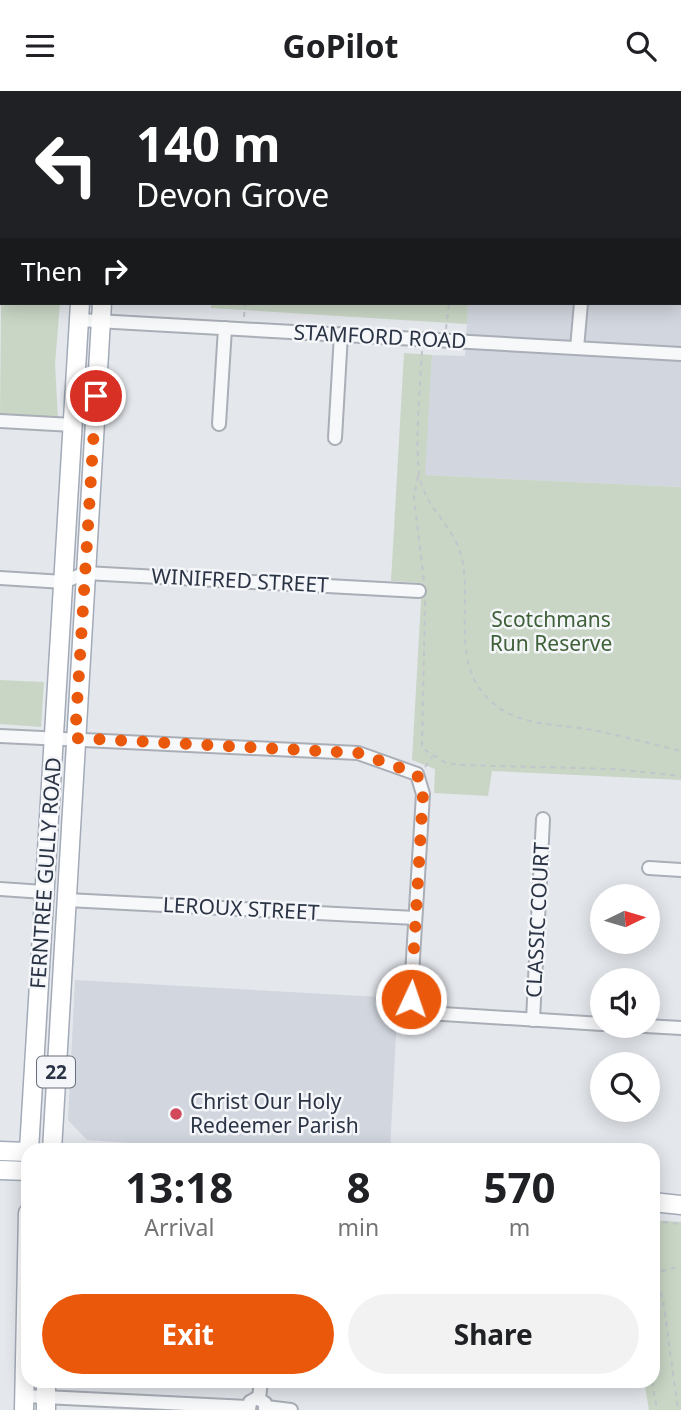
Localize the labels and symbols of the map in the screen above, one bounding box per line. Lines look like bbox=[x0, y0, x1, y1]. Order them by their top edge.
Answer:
street label: STAMFORD ROAD bbox=[293, 317, 467, 355]
pin bbox=[66, 366, 126, 426]
street label: WINIFRED STREET bbox=[151, 561, 330, 599]
park label: Scotchmans Run Reserve bbox=[490, 605, 612, 657]
street label: FERNTREE GULLY ROAD bbox=[23, 756, 67, 990]
street label: CLASSIC COURT bbox=[519, 841, 555, 999]
north arrow bbox=[590, 884, 660, 954]
street label: LEROUX STREET bbox=[162, 890, 320, 926]
position arrow bbox=[374, 962, 448, 1036]
road number: 22 bbox=[37, 1056, 75, 1087]
place label: Christ Our Holy Redeemer Parish bbox=[190, 1087, 359, 1139]
marker: Christ Our Holy Redeemer Parish bbox=[168, 1106, 184, 1122]

